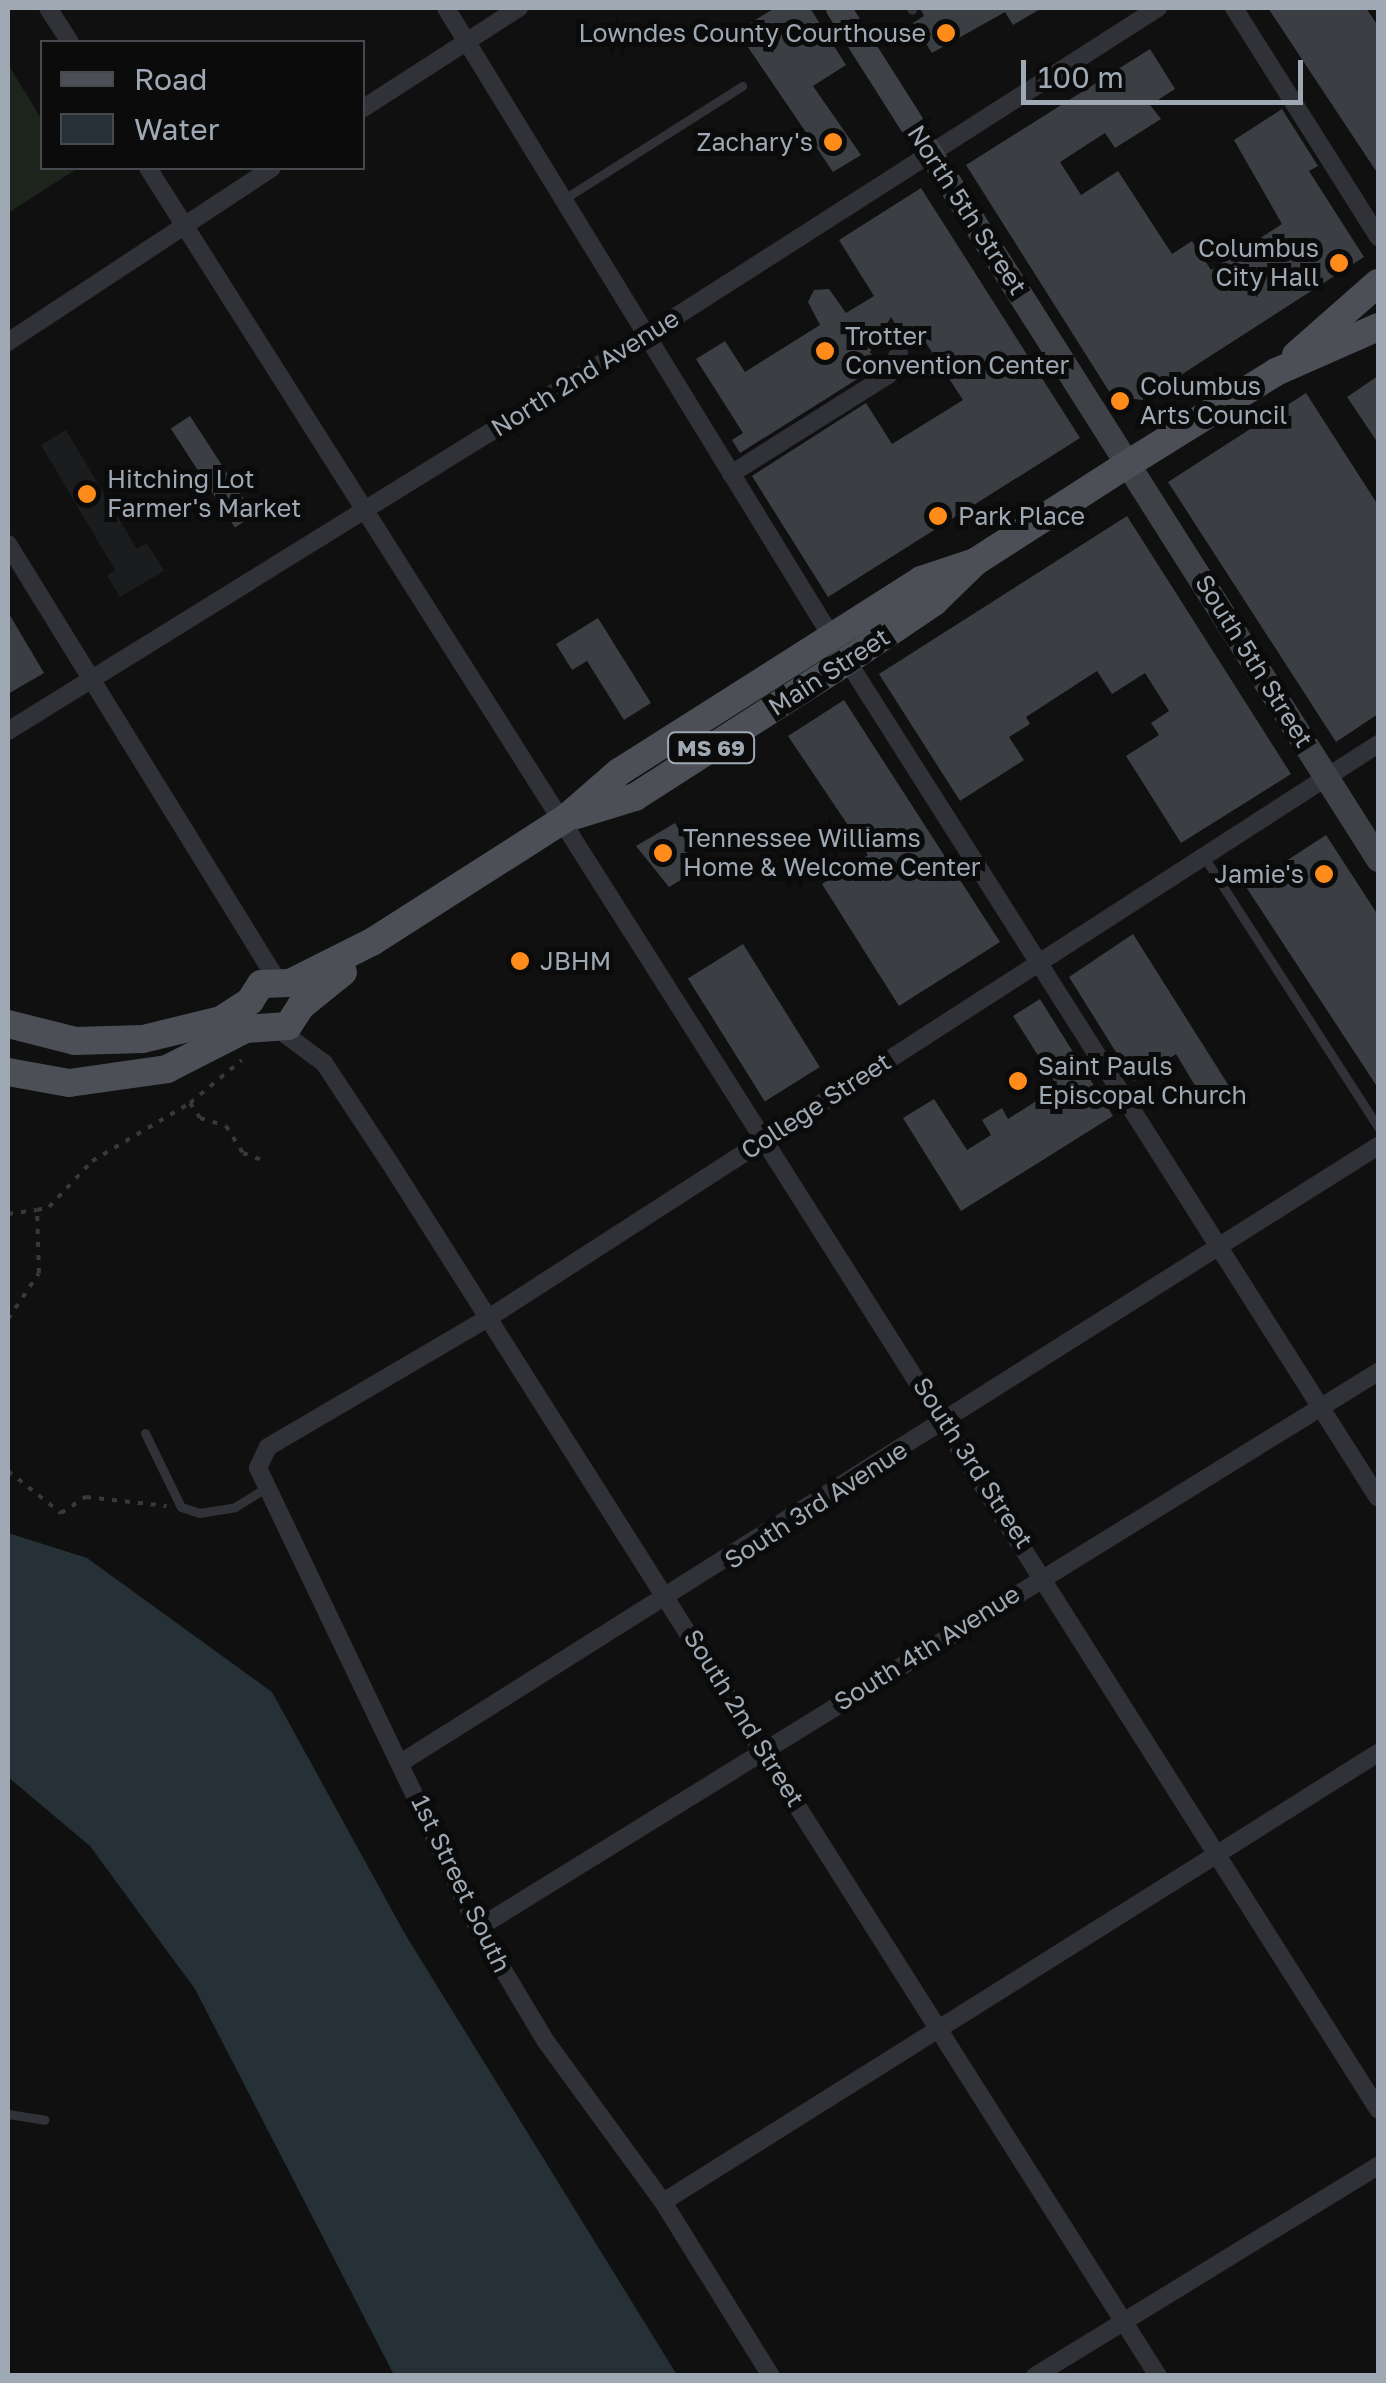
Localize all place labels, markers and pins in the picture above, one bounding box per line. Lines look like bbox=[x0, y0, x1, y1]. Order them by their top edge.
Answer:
place label: Lowndes County Courthouse bbox=[579, 18, 926, 48]
marker: Lowndes County Courthouse bbox=[935, 22, 957, 44]
place label: Zachary's bbox=[697, 127, 813, 157]
marker: Zachary's bbox=[822, 131, 844, 153]
place label: Columbus City Hall bbox=[1198, 234, 1319, 293]
marker: Columbus City Hall bbox=[1328, 252, 1350, 274]
place label: Trotter Convention Center bbox=[845, 322, 1069, 381]
marker: Trotter Convention Center bbox=[814, 340, 836, 362]
place label: Columbus Arts Council bbox=[1140, 372, 1287, 431]
marker: Columbus Arts Council bbox=[1109, 390, 1131, 412]
place label: Hitching Lot Farmer's Market bbox=[107, 465, 301, 524]
marker: Hitching Lot Farmer's Market bbox=[76, 483, 98, 505]
place label: Park Place bbox=[958, 501, 1085, 531]
marker: Park Place bbox=[927, 505, 949, 527]
place label: Tennessee Williams Home & Welcome Center bbox=[683, 824, 980, 883]
marker: Tennessee Williams Home & Welcome Center bbox=[652, 842, 674, 864]
place label: Jamie's bbox=[1214, 859, 1304, 889]
marker: Jamie's bbox=[1313, 863, 1335, 885]
place label: JBHM bbox=[540, 946, 611, 976]
marker: JBHM bbox=[509, 950, 531, 972]
place label: Saint Pauls Episcopal Church bbox=[1038, 1052, 1247, 1111]
marker: Saint Pauls Episcopal Church bbox=[1007, 1070, 1029, 1092]

